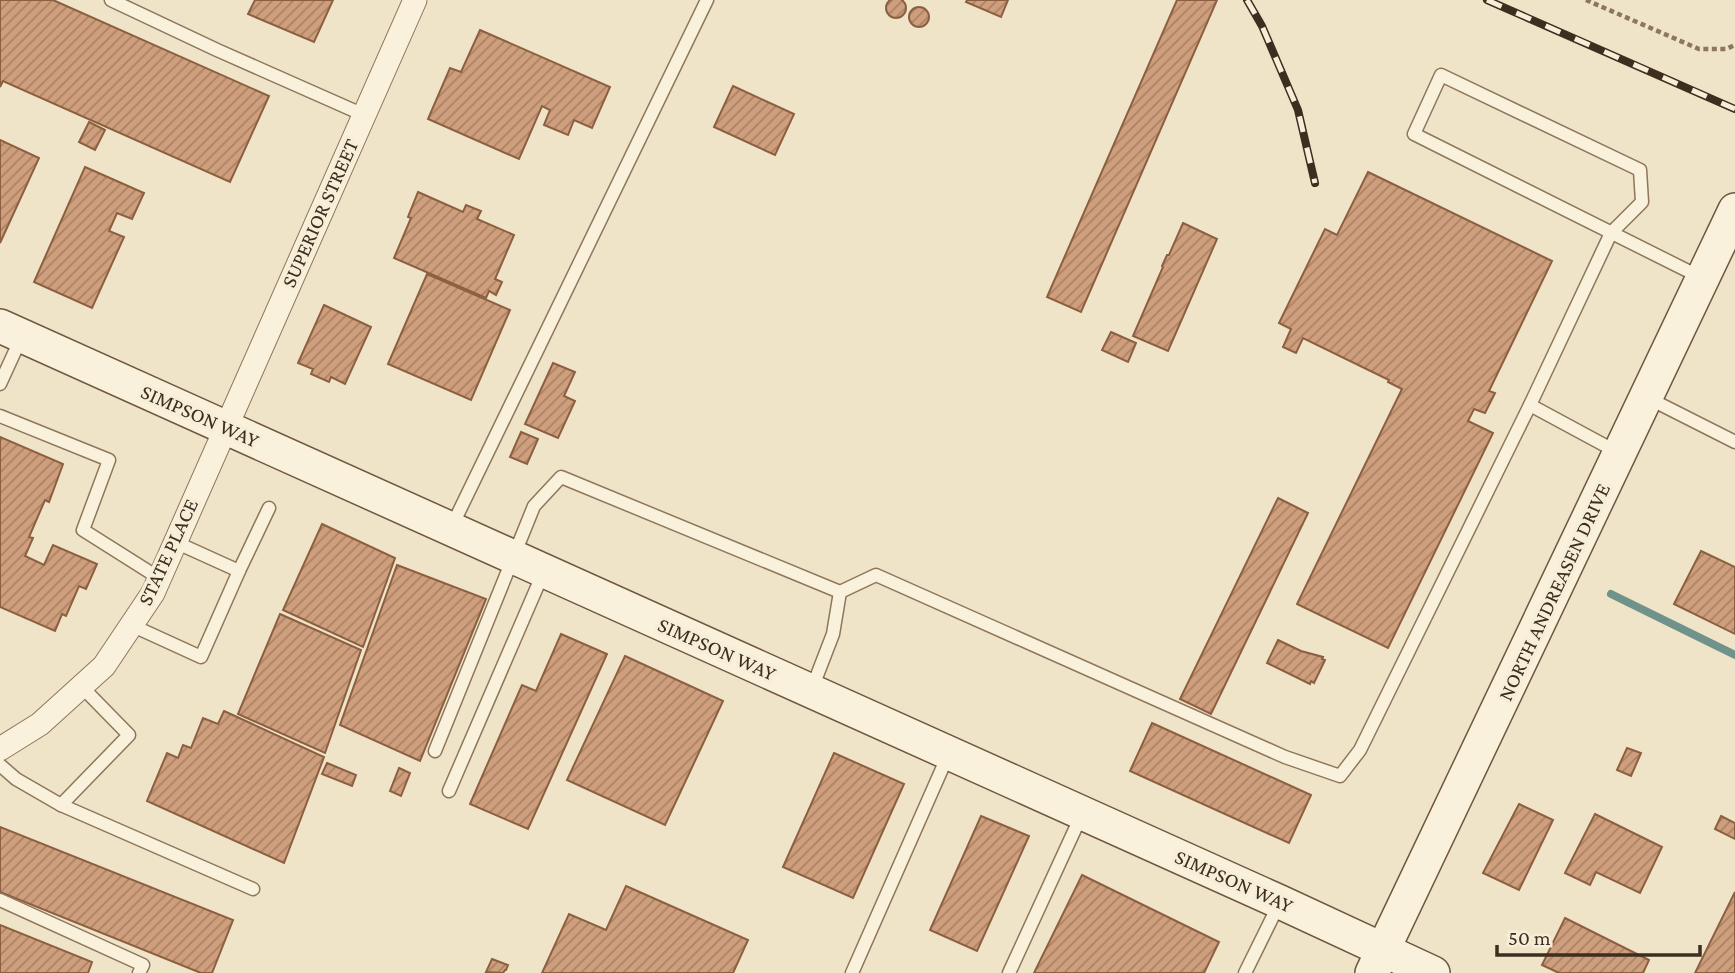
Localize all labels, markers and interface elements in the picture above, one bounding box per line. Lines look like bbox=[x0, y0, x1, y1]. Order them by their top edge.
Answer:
street label: SUPERIOR STREET bbox=[276, 135, 364, 291]
street label: SIMPSON WAY bbox=[137, 379, 263, 453]
street label: NORTH ANDREASEN DRIVE bbox=[1493, 479, 1615, 705]
street label: STATE PLACE bbox=[133, 495, 203, 609]
street label: SIMPSON WAY bbox=[654, 612, 780, 686]
street label: SIMPSON WAY bbox=[1171, 844, 1297, 918]
scale bar bbox=[1497, 914, 1700, 958]
text: 50 m bbox=[1508, 926, 1551, 950]

